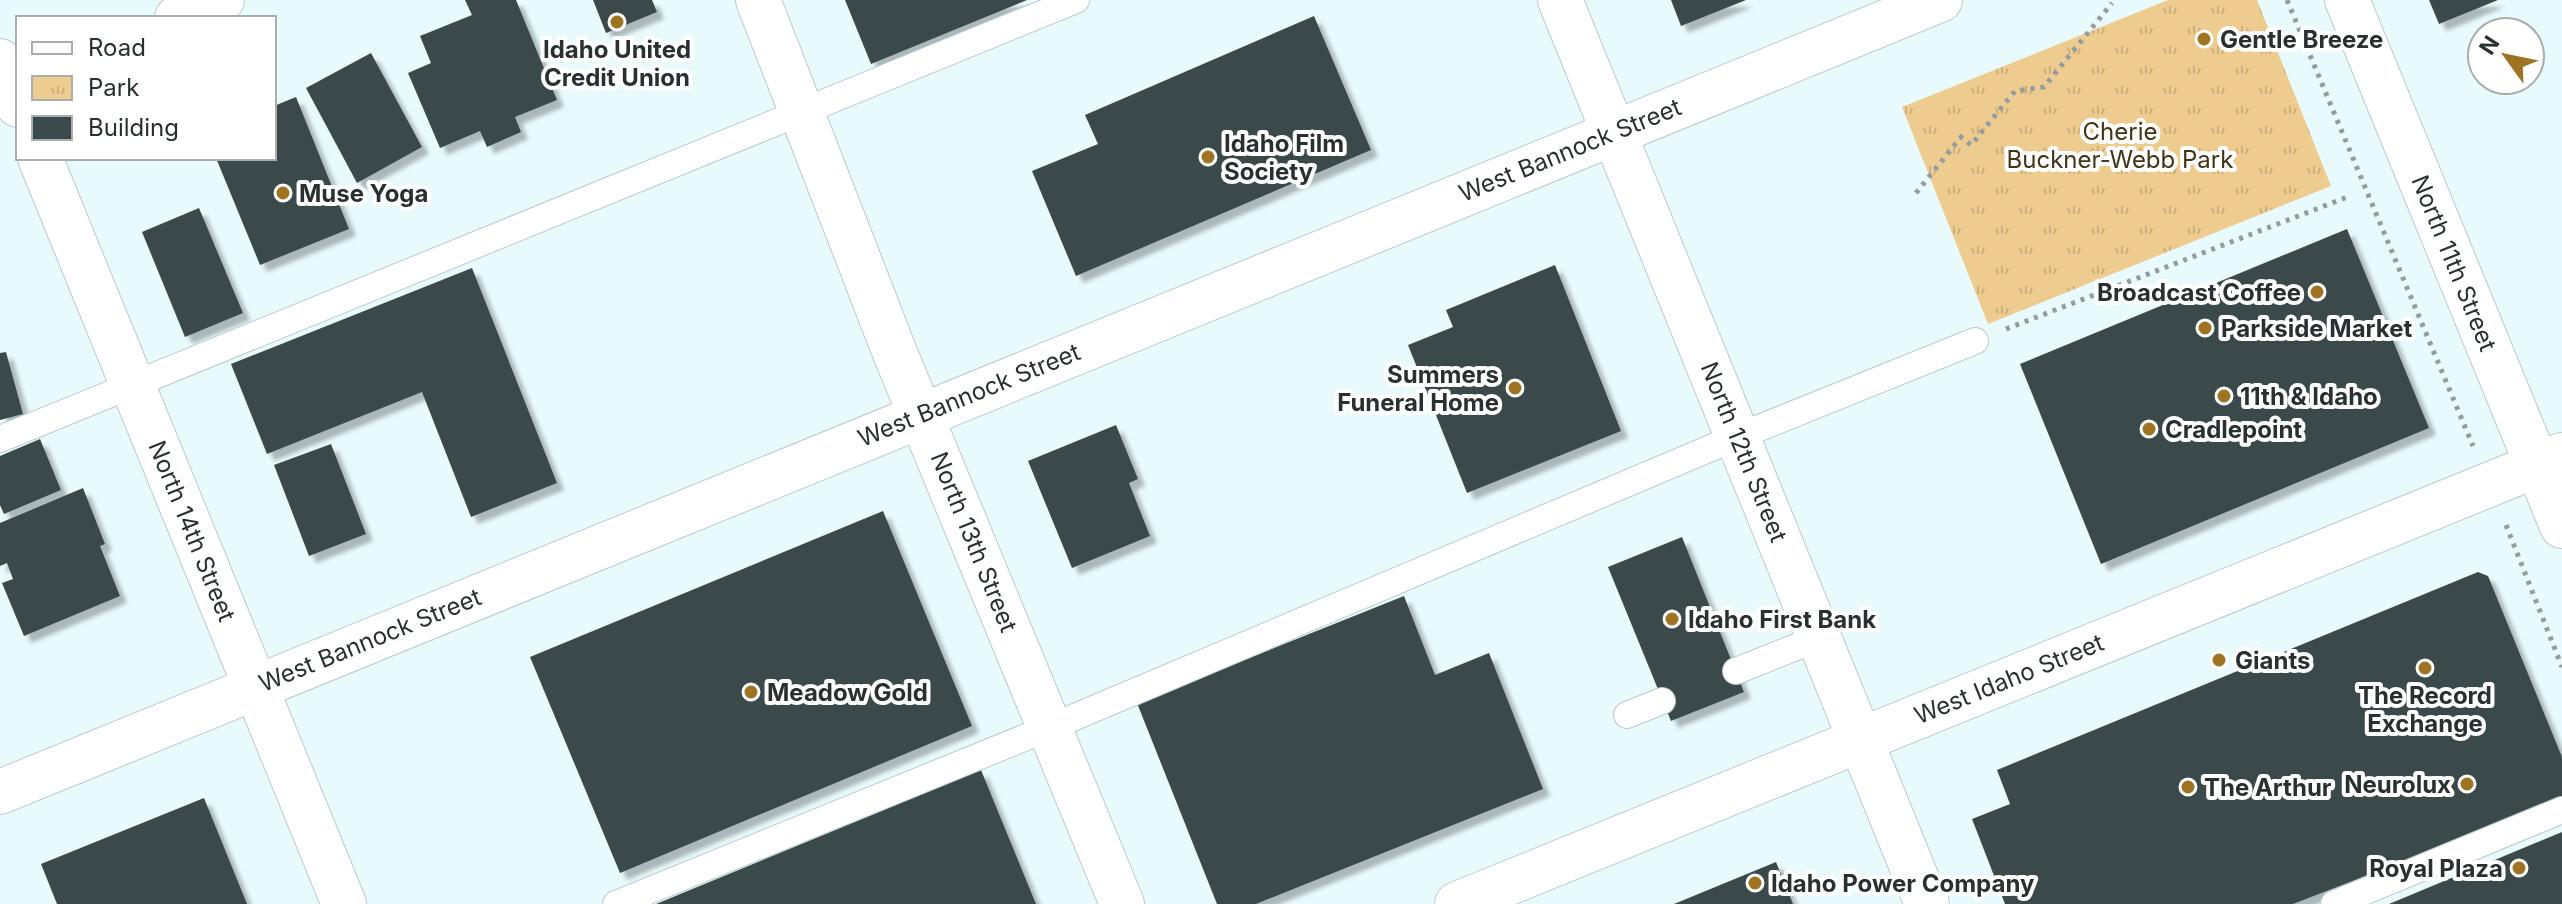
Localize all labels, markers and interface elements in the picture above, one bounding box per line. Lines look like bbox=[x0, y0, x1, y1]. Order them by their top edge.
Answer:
marker: Idaho United Credit Union bbox=[608, 13, 626, 31]
legend bbox=[16, 16, 276, 160]
north arrow bbox=[2466, 16, 2546, 96]
place label: Gentle Breeze bbox=[2220, 25, 2383, 54]
marker: Gentle Breeze bbox=[2195, 30, 2213, 48]
text: N bbox=[2474, 31, 2505, 59]
text: Road bbox=[88, 33, 146, 62]
place label: Idaho United Credit Union bbox=[543, 35, 691, 92]
text: Park bbox=[88, 73, 139, 102]
street label: West Bannock Street bbox=[1455, 92, 1685, 208]
text: Building bbox=[88, 113, 179, 142]
park label: Cherie Buckner-Webb Park bbox=[2007, 117, 2233, 174]
place label: Idaho Film Society bbox=[1224, 129, 1344, 186]
marker: Idaho Film Society bbox=[1199, 148, 1217, 166]
street label: North 11th Street bbox=[2406, 171, 2503, 355]
place label: Muse Yoga bbox=[299, 179, 428, 208]
marker: Muse Yoga bbox=[274, 184, 292, 202]
place label: Broadcast Coffee bbox=[2097, 278, 2301, 307]
marker: Broadcast Coffee bbox=[2308, 283, 2326, 301]
place label: Parkside Market bbox=[2221, 314, 2412, 343]
marker: Parkside Market bbox=[2196, 319, 2214, 337]
street label: West Bannock Street bbox=[854, 337, 1084, 453]
street label: North 12th Street bbox=[1695, 358, 1793, 546]
place label: Summers Funeral Home bbox=[1337, 360, 1499, 417]
marker: Summers Funeral Home bbox=[1506, 379, 1524, 397]
place label: 11th & Idaho bbox=[2240, 382, 2378, 411]
marker: 11th & Idaho bbox=[2215, 387, 2233, 405]
place label: Cradlepoint bbox=[2165, 415, 2302, 444]
marker: Cradlepoint bbox=[2140, 420, 2158, 438]
street label: North 14th Street bbox=[143, 436, 242, 626]
street label: North 13th Street bbox=[925, 448, 1023, 636]
street label: West Bannock Street bbox=[255, 582, 485, 698]
place label: Idaho First Bank bbox=[1688, 605, 1876, 634]
marker: Idaho First Bank bbox=[1663, 610, 1681, 628]
street label: West Idaho Street bbox=[1910, 628, 2108, 730]
place label: Giants bbox=[2235, 646, 2310, 675]
marker: Giants bbox=[2210, 651, 2228, 669]
marker: The Record Exchange bbox=[2416, 659, 2434, 677]
place label: Meadow Gold bbox=[767, 678, 928, 707]
place label: The Record Exchange bbox=[2358, 681, 2492, 738]
marker: Meadow Gold bbox=[742, 683, 760, 701]
place label: Neurolux bbox=[2344, 770, 2451, 799]
place label: The Arthur bbox=[2204, 773, 2332, 802]
marker: Neurolux bbox=[2458, 775, 2476, 793]
marker: The Arthur bbox=[2179, 778, 2197, 796]
place label: Royal Plaza bbox=[2369, 854, 2503, 883]
marker: Royal Plaza bbox=[2510, 859, 2528, 877]
place label: Idaho Power Company bbox=[1771, 869, 2035, 898]
marker: Idaho Power Company bbox=[1746, 874, 1764, 892]

